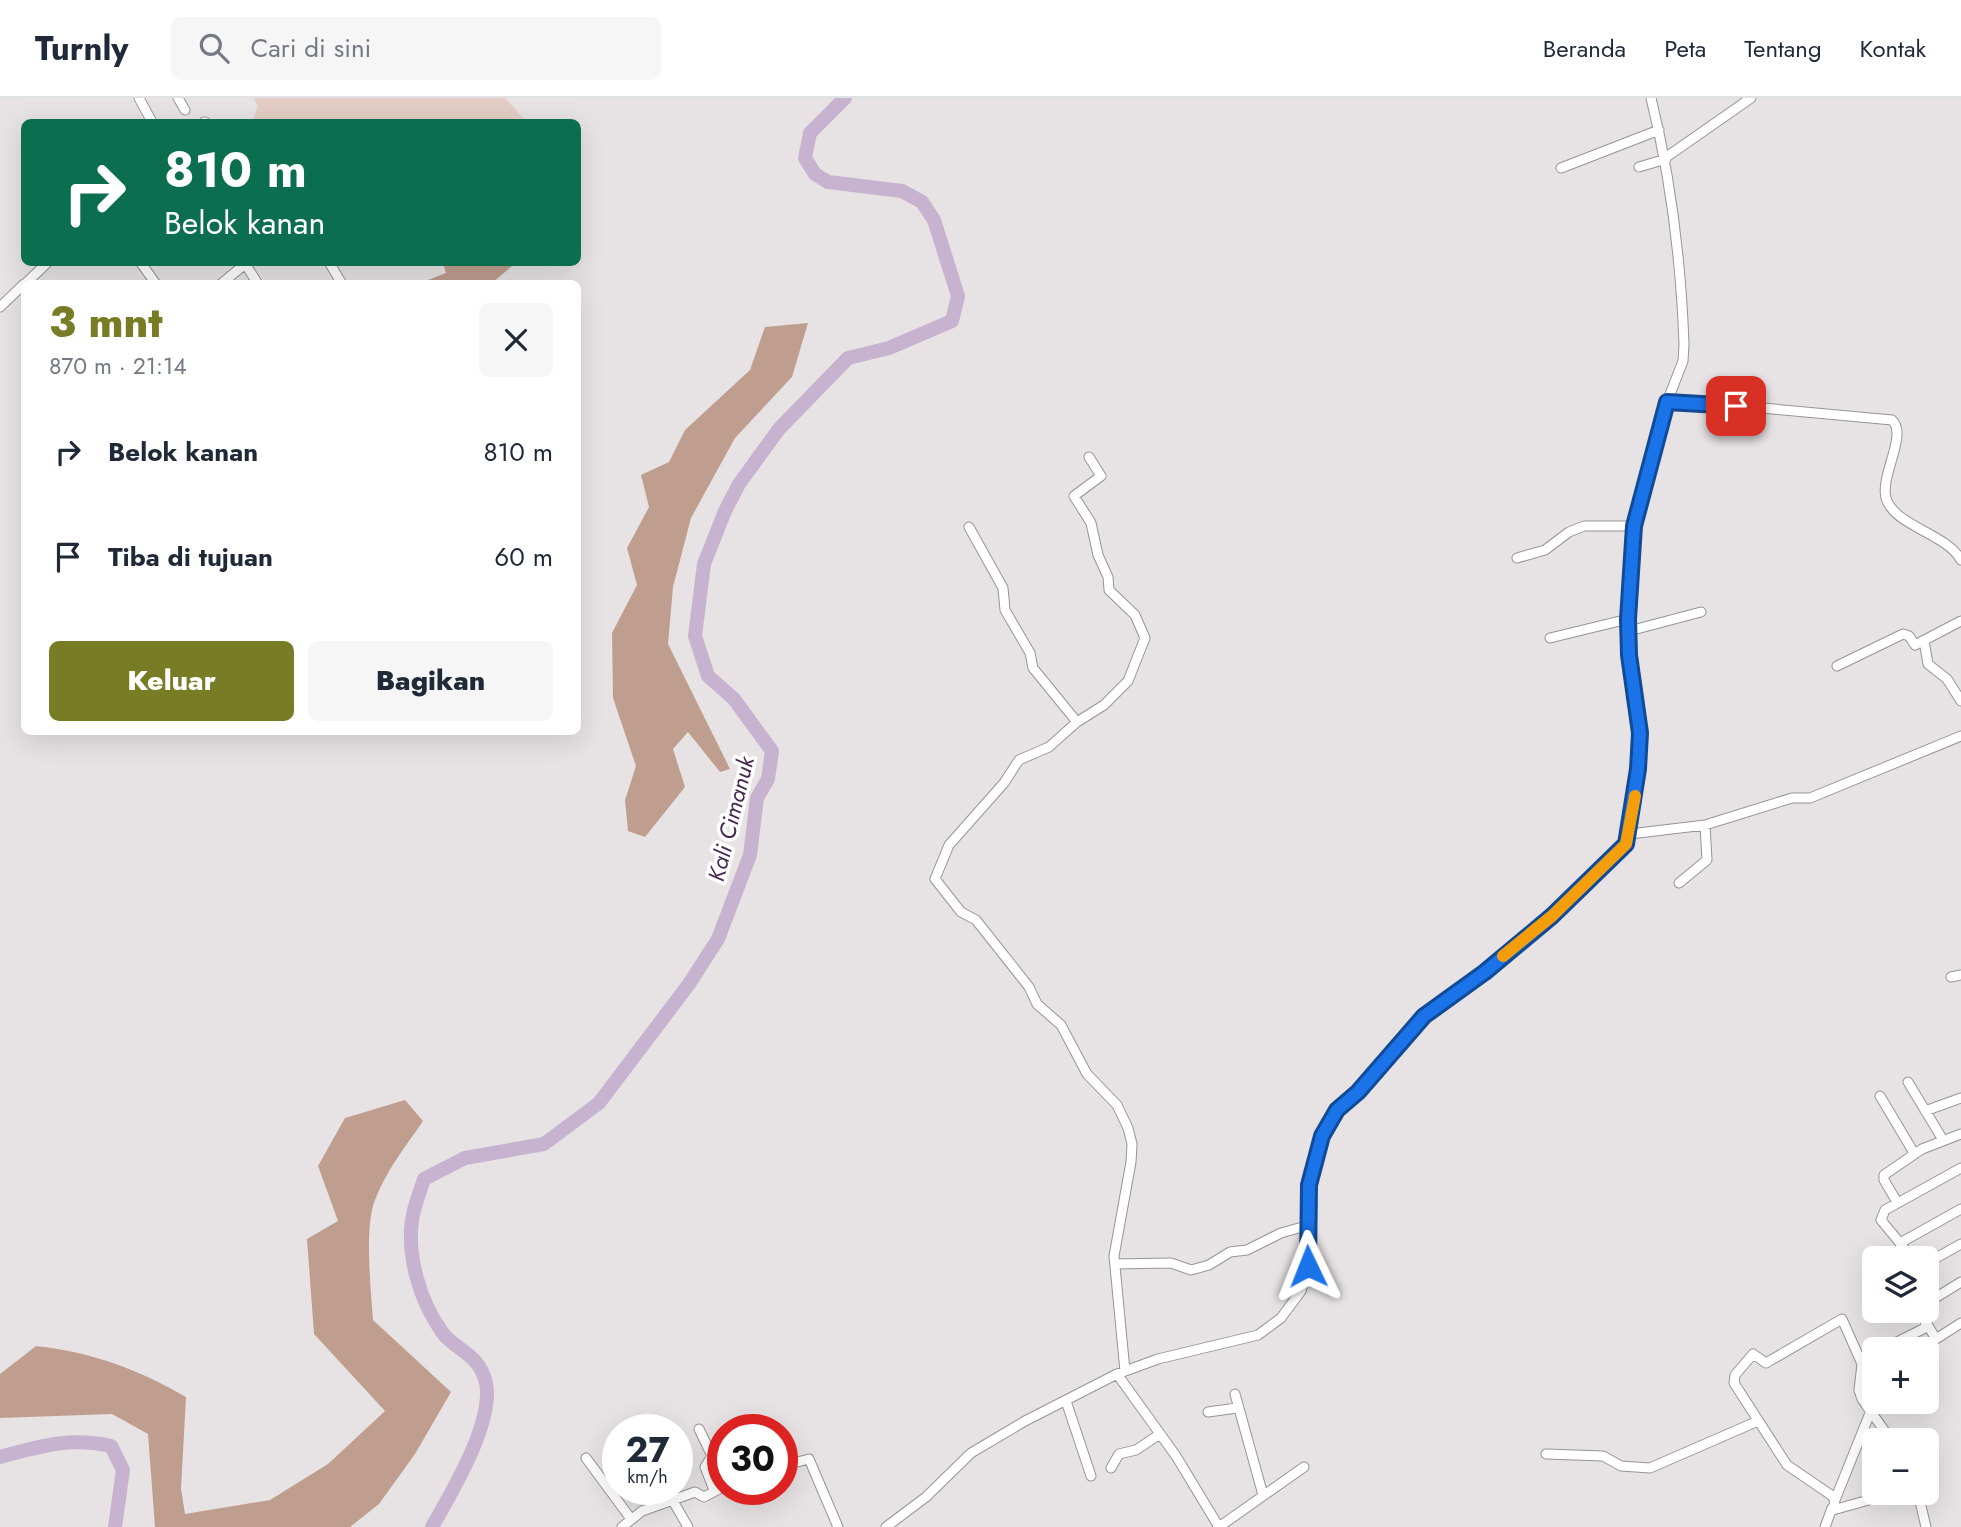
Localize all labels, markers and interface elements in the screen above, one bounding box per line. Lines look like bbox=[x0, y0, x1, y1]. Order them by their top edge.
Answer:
search box bbox=[171, 17, 661, 80]
text: Turnly bbox=[35, 25, 129, 72]
icon: search bbox=[195, 29, 233, 67]
text: Cari di sini bbox=[251, 29, 371, 67]
text: Beranda bbox=[1543, 31, 1626, 66]
text: Peta bbox=[1664, 31, 1706, 66]
text: Tentang bbox=[1744, 31, 1822, 66]
text: Kontak bbox=[1860, 31, 1926, 66]
text: 810 m bbox=[164, 135, 307, 205]
icon: right bbox=[49, 147, 140, 238]
text: Belok kanan bbox=[164, 200, 325, 246]
text: 3 mnt bbox=[49, 292, 163, 353]
button: close bbox=[479, 303, 553, 377]
text: 870 m · 21:14 bbox=[49, 349, 187, 383]
pin bbox=[1706, 376, 1766, 436]
icon: arrive bbox=[1717, 387, 1755, 425]
icon: right bbox=[49, 433, 87, 471]
text: Belok kanan bbox=[108, 433, 258, 471]
text: 810 m bbox=[483, 433, 553, 471]
icon: arrive bbox=[49, 538, 87, 576]
text: Tiba di tujuan bbox=[108, 538, 273, 576]
text: 60 m bbox=[494, 538, 553, 576]
button: Keluar bbox=[49, 641, 294, 721]
button: Bagikan bbox=[308, 641, 553, 721]
water label: Kali Cimanuk bbox=[699, 752, 763, 885]
position arrow bbox=[1271, 1229, 1345, 1303]
map controls bbox=[1862, 1246, 1939, 1505]
button: layers bbox=[1862, 1246, 1939, 1323]
button: + bbox=[1862, 1337, 1939, 1414]
speed limit sign: 30 bbox=[707, 1414, 798, 1505]
text: 27 bbox=[625, 1425, 670, 1475]
button: − bbox=[1862, 1428, 1939, 1505]
text: km/h bbox=[627, 1464, 668, 1490]

